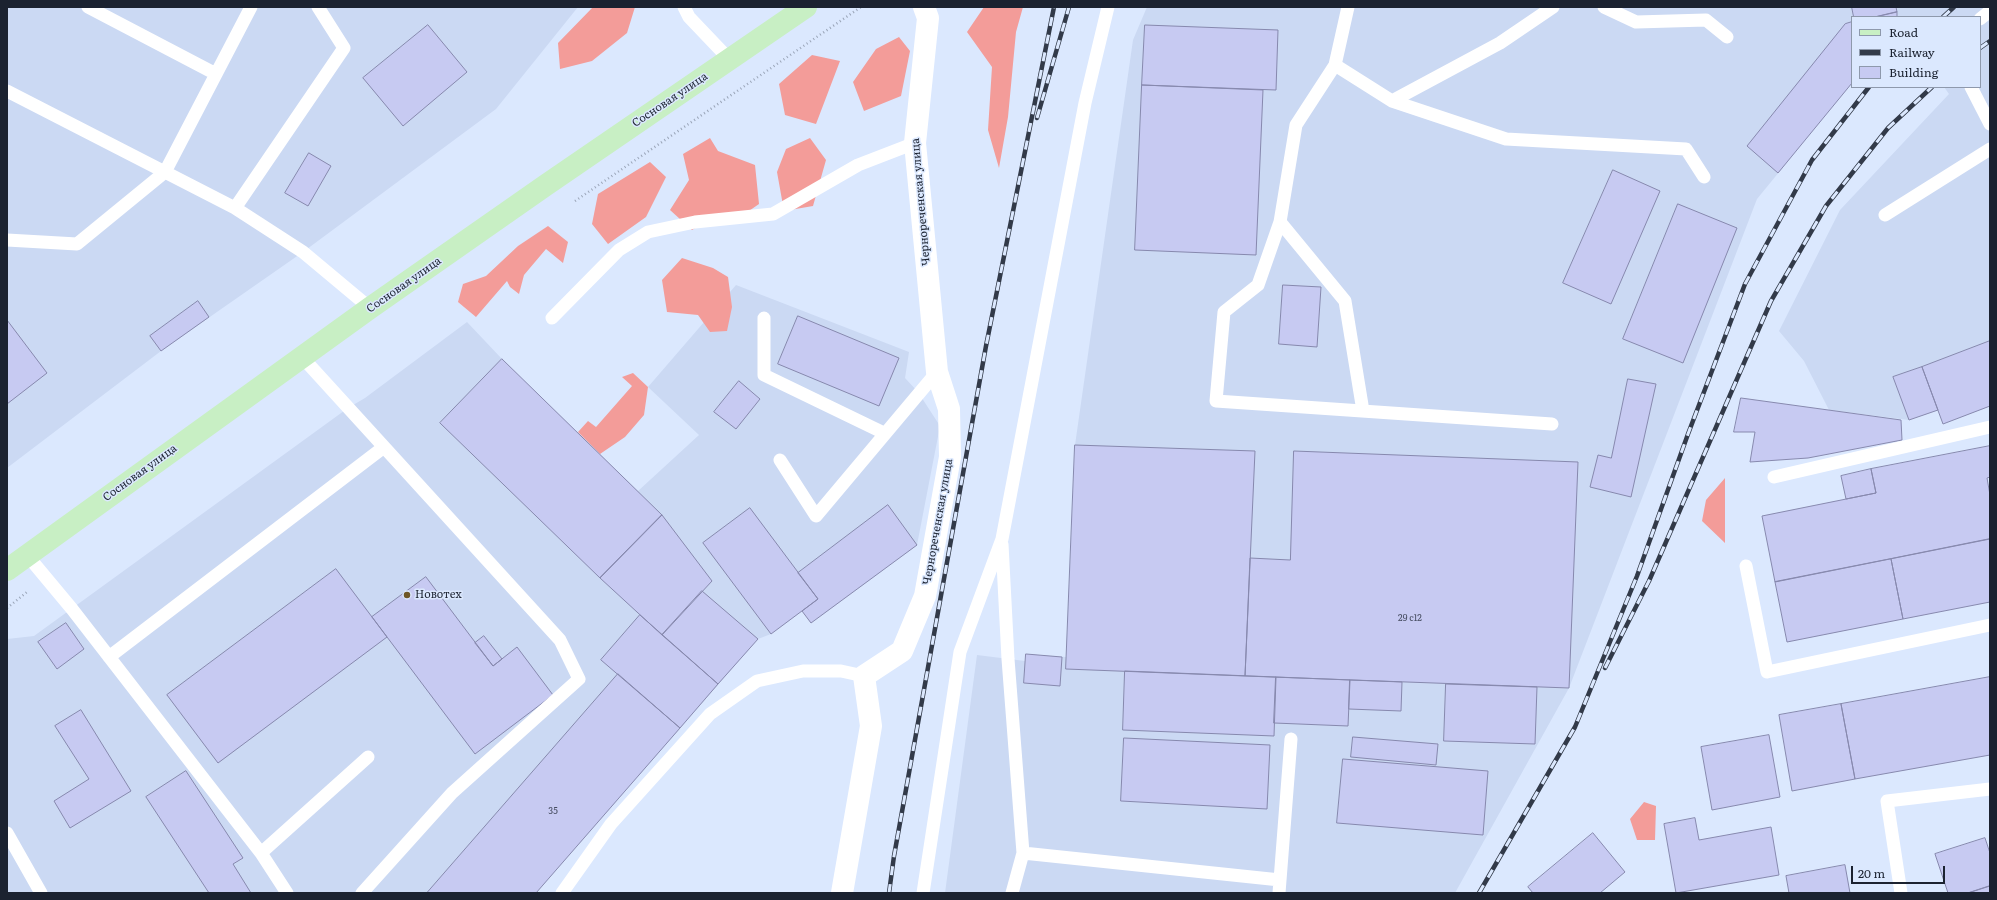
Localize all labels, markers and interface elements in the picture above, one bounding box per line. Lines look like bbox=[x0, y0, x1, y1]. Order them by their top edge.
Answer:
legend bbox=[1851, 16, 1981, 88]
text: Road bbox=[1889, 23, 1918, 41]
text: Railway bbox=[1889, 43, 1935, 61]
text: Building bbox=[1889, 63, 1938, 81]
street label: Сосновая улица bbox=[630, 70, 710, 130]
street label: Чернореченская улица bbox=[909, 138, 933, 266]
street label: Сосновая улица bbox=[364, 254, 444, 316]
street label: Сосновая улица bbox=[101, 442, 179, 504]
street label: Чернореченская улица bbox=[920, 458, 956, 586]
place label: Новотех bbox=[415, 588, 462, 602]
marker: Новотех bbox=[402, 590, 412, 600]
house number: 29 с12 bbox=[1398, 613, 1422, 623]
house number: 35 bbox=[548, 806, 558, 816]
scale bar bbox=[1853, 858, 1947, 884]
text: 20 m bbox=[1858, 864, 1885, 882]

